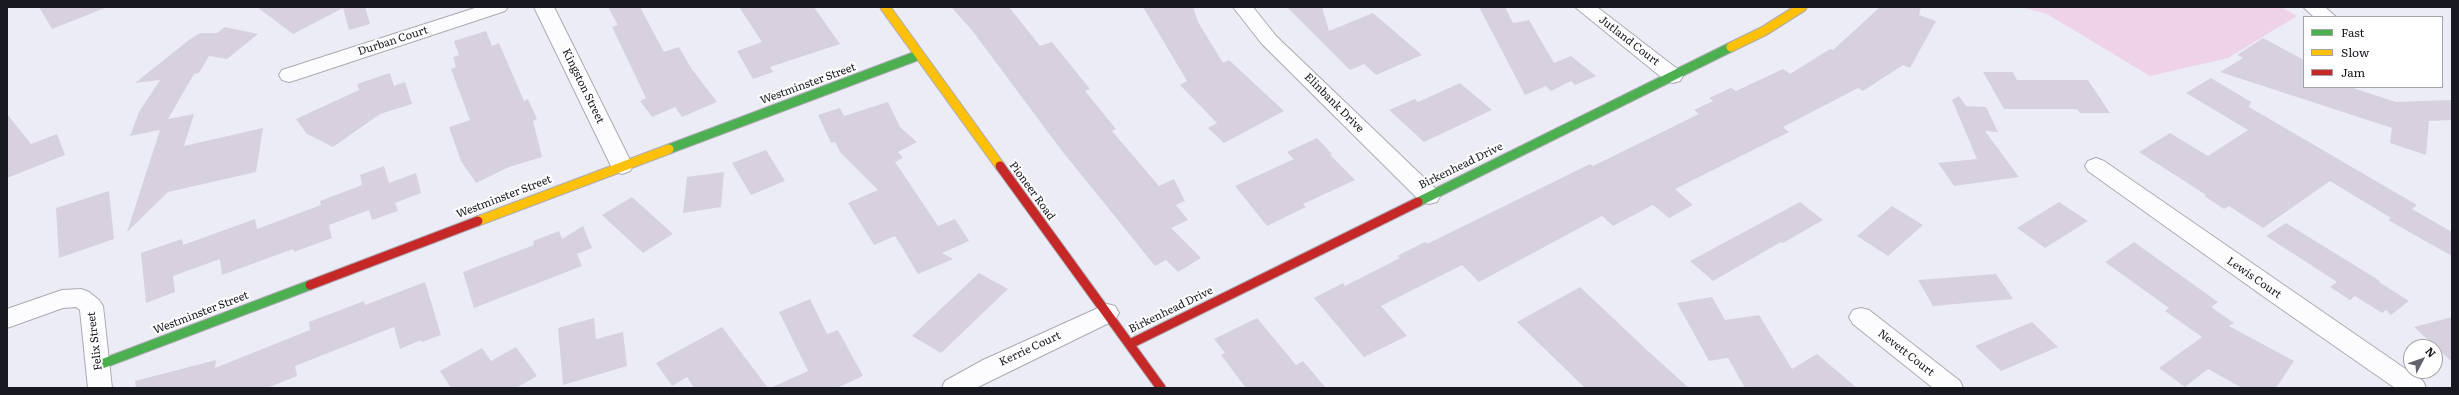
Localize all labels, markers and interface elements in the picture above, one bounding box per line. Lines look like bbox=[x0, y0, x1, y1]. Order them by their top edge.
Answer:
street label: Jutland Court bbox=[1596, 13, 1662, 69]
legend bbox=[2303, 16, 2443, 88]
street label: Durban Court bbox=[356, 23, 430, 59]
text: Fast bbox=[2341, 23, 2364, 41]
text: Slow bbox=[2341, 43, 2369, 61]
street label: Kingston Street bbox=[559, 46, 607, 126]
street label: Westminster Street bbox=[758, 61, 858, 107]
text: Jam bbox=[2341, 63, 2365, 81]
street label: Elinbank Drive bbox=[1301, 70, 1367, 136]
street label: Birkenhead Drive bbox=[1417, 140, 1505, 192]
street label: Pioneer Road bbox=[1006, 159, 1058, 223]
street label: Westminster Street bbox=[455, 173, 553, 221]
street label: Lewis Court bbox=[2224, 254, 2284, 302]
street label: Birkenhead Drive bbox=[1127, 284, 1215, 336]
street label: Westminster Street bbox=[152, 289, 250, 337]
street label: Felix Street bbox=[85, 311, 105, 371]
street label: Nevett Court bbox=[1875, 327, 1937, 379]
street label: Kerrie Court bbox=[997, 329, 1063, 369]
north arrow bbox=[2403, 339, 2443, 379]
text: N bbox=[2422, 343, 2440, 361]

